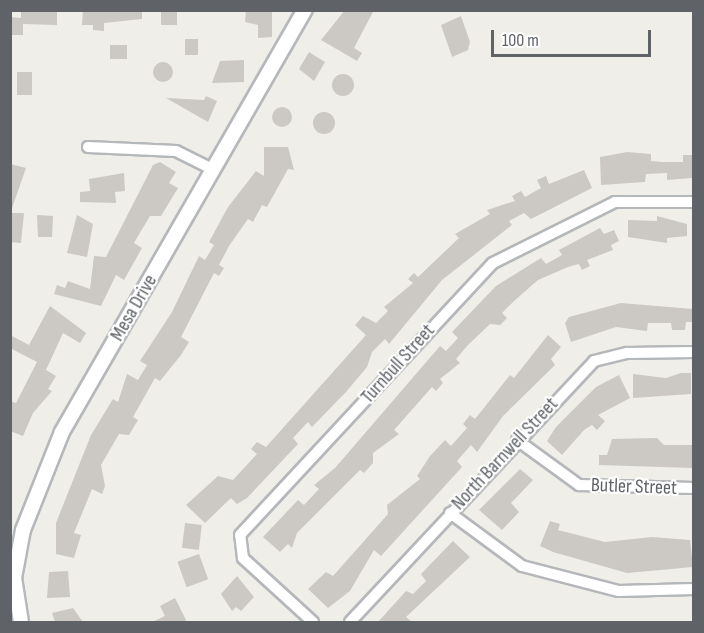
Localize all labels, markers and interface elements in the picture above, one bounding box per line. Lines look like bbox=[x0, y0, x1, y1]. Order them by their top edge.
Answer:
scale bar bbox=[494, 18, 654, 56]
text: 100 m bbox=[502, 30, 539, 51]
street label: Mesa Drive bbox=[105, 270, 163, 346]
street label: Turnbull Street bbox=[356, 319, 440, 409]
street label: North Barnwell Street bbox=[447, 393, 563, 515]
street label: Butler Street bbox=[590, 474, 678, 500]

